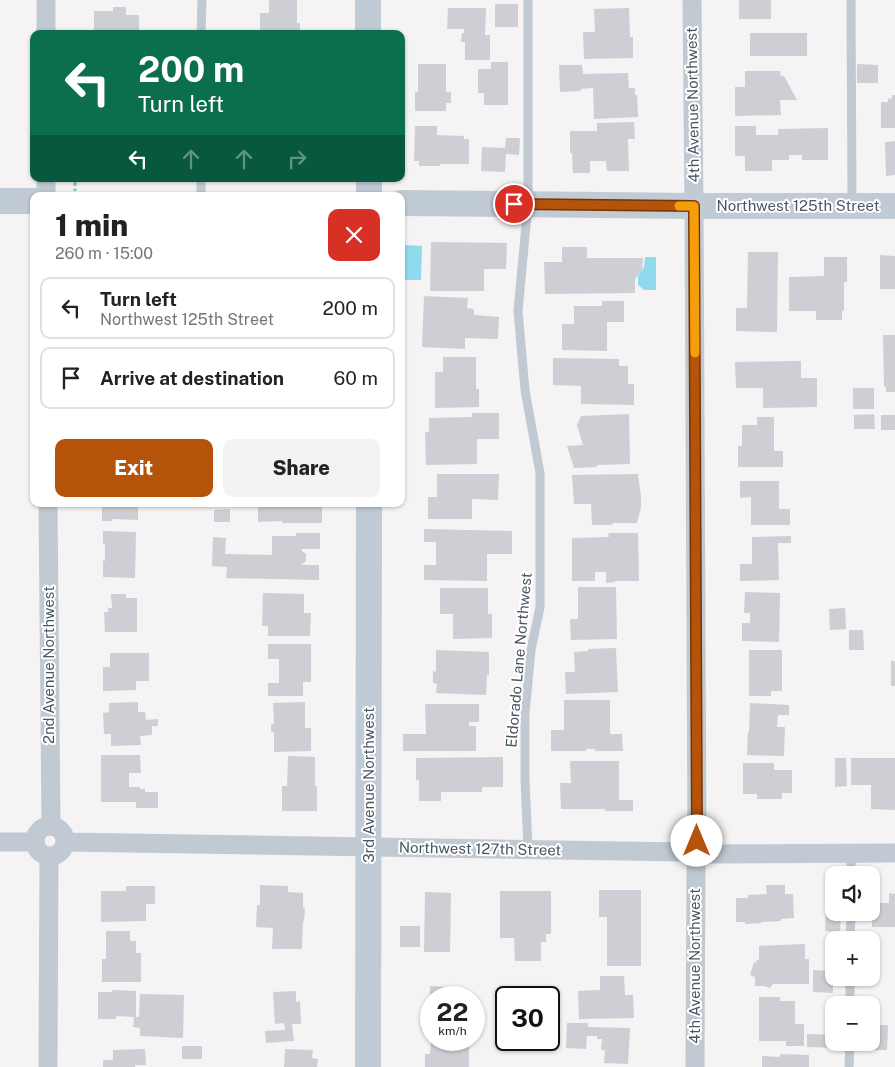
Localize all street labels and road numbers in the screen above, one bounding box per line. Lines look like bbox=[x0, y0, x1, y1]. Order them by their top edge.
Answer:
street label: 4th Avenue Northwest bbox=[683, 27, 702, 183]
street label: Northwest 125th Street bbox=[716, 197, 880, 214]
street label: Eldorado Lane Northwest bbox=[502, 571, 535, 748]
street label: 2nd Avenue Northwest bbox=[40, 586, 57, 744]
street label: 3rd Avenue Northwest bbox=[360, 707, 377, 863]
street label: Northwest 127th Street bbox=[399, 839, 562, 858]
street label: 4th Avenue Northwest bbox=[686, 888, 703, 1044]

